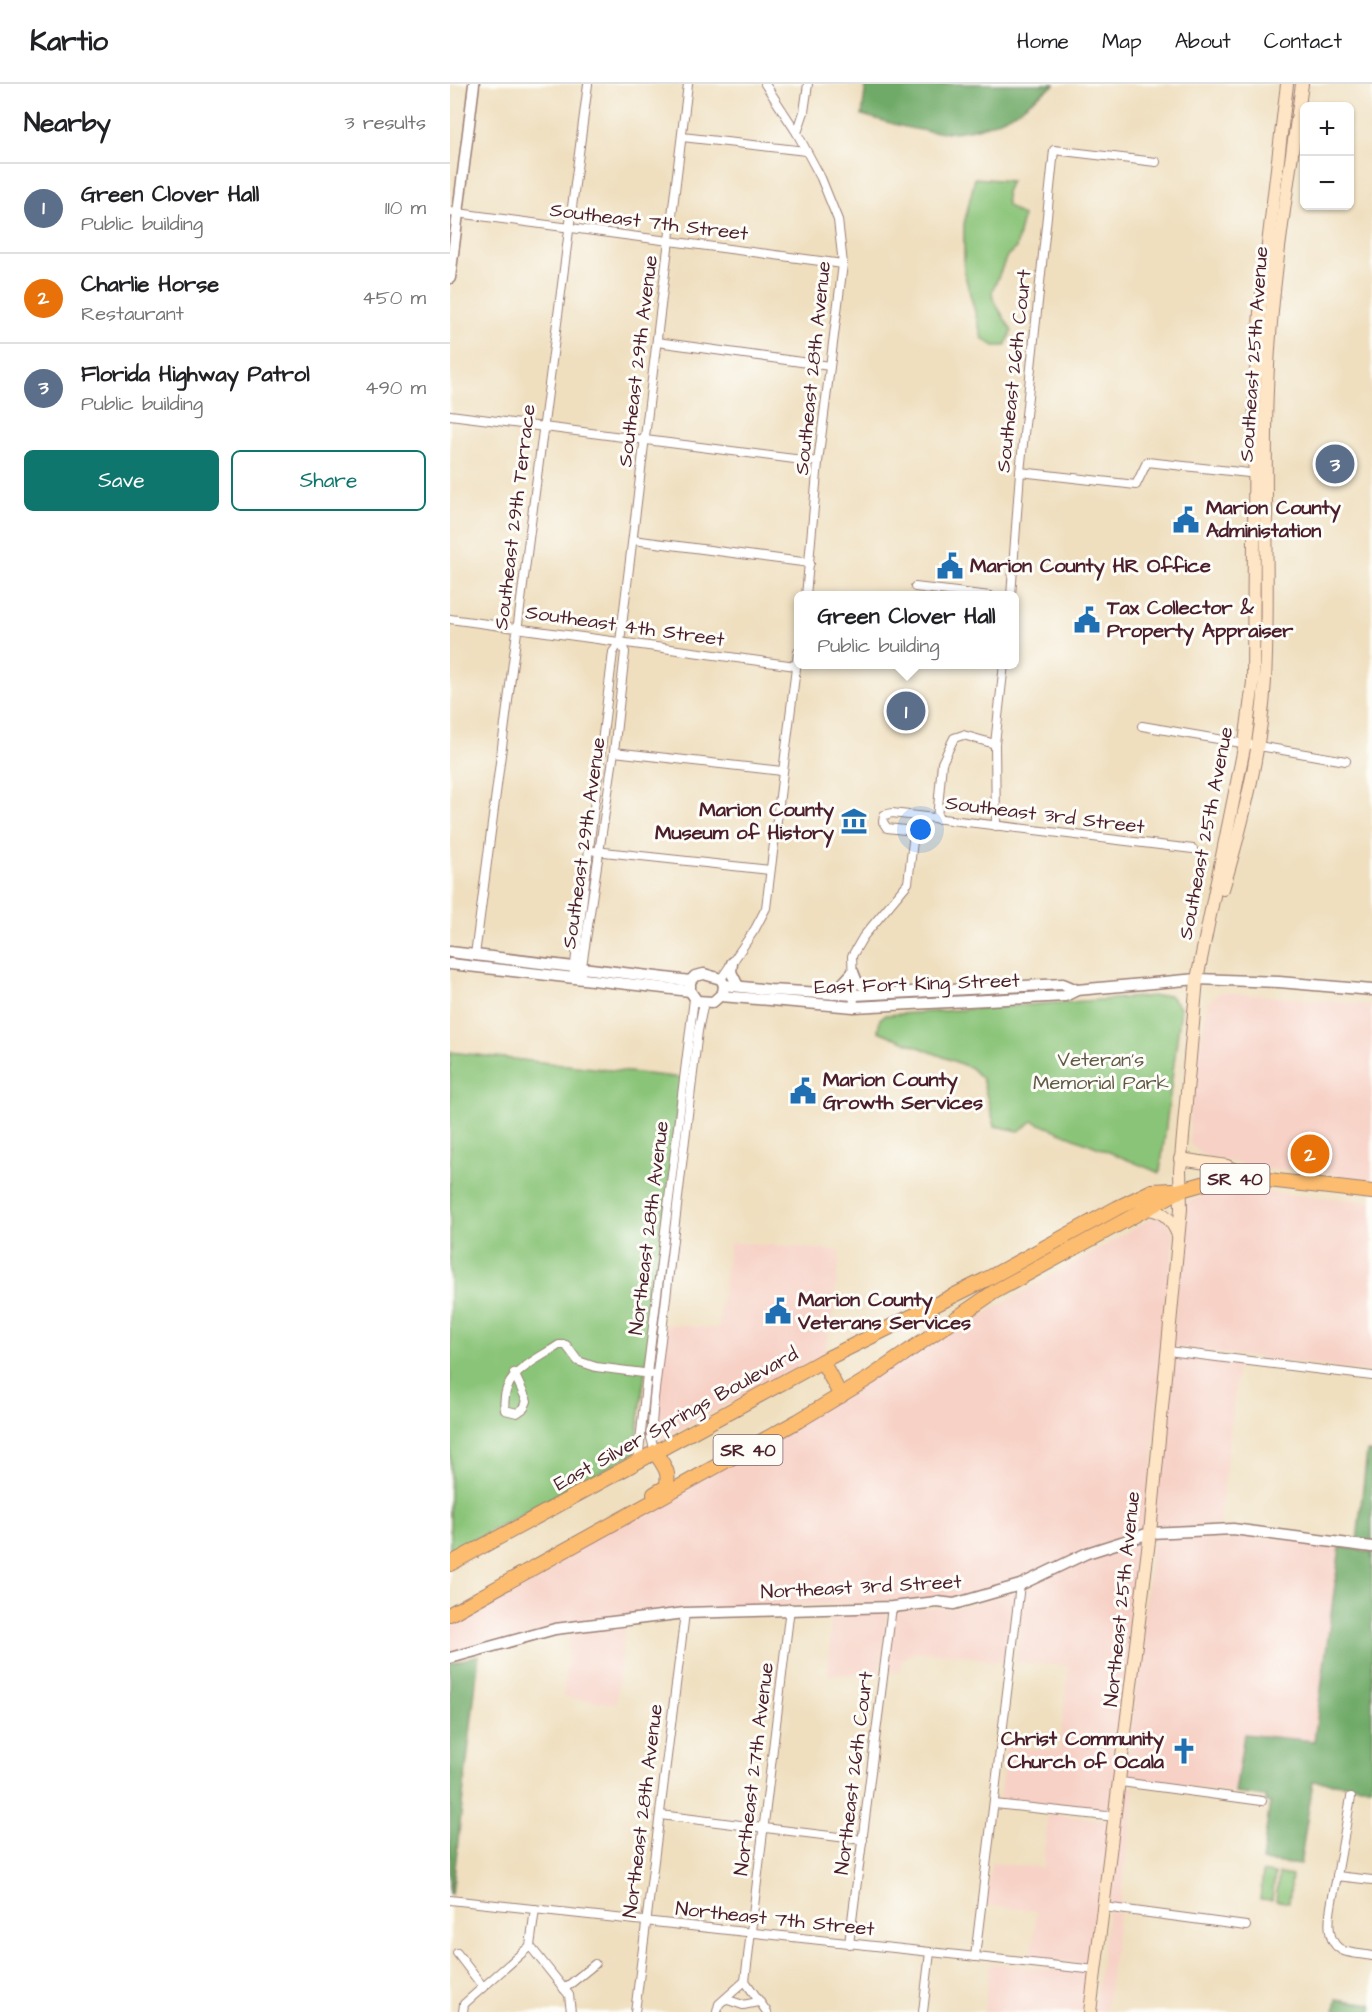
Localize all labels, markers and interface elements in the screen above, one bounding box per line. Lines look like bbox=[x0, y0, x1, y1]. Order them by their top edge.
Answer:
text: Kartio bbox=[30, 22, 108, 61]
text: Home bbox=[1017, 27, 1069, 56]
text: Map bbox=[1102, 27, 1142, 56]
text: About bbox=[1175, 27, 1231, 56]
text: Contact bbox=[1264, 27, 1342, 56]
map controls bbox=[1300, 102, 1354, 210]
button: + bbox=[1300, 102, 1354, 156]
text: Nearby bbox=[24, 105, 111, 141]
text: 3 results bbox=[344, 109, 426, 137]
button: − bbox=[1300, 156, 1354, 210]
text: Green Clover Hall bbox=[81, 179, 259, 210]
text: 1 bbox=[42, 194, 45, 222]
text: 110 m bbox=[385, 194, 426, 222]
street label: Southeast 7th Street bbox=[548, 196, 750, 248]
text: Public building bbox=[81, 210, 203, 238]
street label: Southeast 25th Avenue bbox=[1233, 245, 1276, 463]
street label: Southeast 29th Avenue bbox=[611, 253, 665, 469]
street label: Southeast 28th Avenue bbox=[788, 260, 838, 476]
street label: Southeast 26th Court bbox=[989, 268, 1039, 474]
text: Charlie Horse bbox=[81, 269, 219, 300]
text: 2 bbox=[38, 284, 49, 312]
text: 450 m bbox=[362, 284, 426, 312]
text: Restaurant bbox=[81, 300, 184, 328]
text: Florida Highway Patrol bbox=[81, 359, 310, 390]
text: 3 bbox=[38, 374, 49, 402]
text: 490 m bbox=[365, 374, 426, 402]
text: Public building bbox=[81, 390, 203, 418]
street label: Southeast 29th Terrace bbox=[487, 402, 543, 631]
pin: 3 bbox=[1316, 442, 1354, 487]
button: Save bbox=[24, 450, 219, 511]
button: Share bbox=[231, 450, 426, 511]
place label: Marion County Administation bbox=[1206, 494, 1341, 545]
public building icon: Marion County Administation bbox=[1171, 505, 1201, 535]
public building icon: Marion County HR Office bbox=[935, 551, 965, 581]
place label: Marion County HR Office bbox=[970, 552, 1211, 581]
popup bbox=[794, 591, 1019, 669]
place label: Tax Collector & Property Appraiser bbox=[1106, 594, 1294, 646]
street label: Southeast 4th Street bbox=[524, 598, 726, 654]
text: Green Clover Hall bbox=[817, 601, 996, 632]
public building icon: Tax Collector & Property Appraiser bbox=[1072, 605, 1102, 635]
text: Public building bbox=[817, 632, 940, 660]
pin: 1 bbox=[886, 688, 926, 734]
street label: Southeast 25th Avenue bbox=[1172, 724, 1240, 942]
street label: Southeast 29th Avenue bbox=[555, 735, 613, 951]
street label: Southeast 3rd Street bbox=[944, 789, 1146, 841]
place label: Marion County Museum of History bbox=[655, 796, 834, 848]
museum icon: Marion County Museum of History bbox=[839, 806, 869, 836]
your location bbox=[906, 815, 935, 844]
street label: East Fort King Street bbox=[814, 966, 1020, 1003]
park label: Veteran's Memorial Park bbox=[1033, 1046, 1169, 1097]
place label: Marion County Growth Services bbox=[823, 1066, 983, 1117]
public building icon: Marion County Growth Services bbox=[788, 1076, 818, 1106]
street label: Northeast 28th Avenue bbox=[622, 1119, 676, 1337]
pin: 2 bbox=[1290, 1132, 1330, 1176]
road number: SR 40 bbox=[1200, 1164, 1270, 1194]
place label: Marion County Veterans Services bbox=[797, 1286, 971, 1337]
public building icon: Marion County Veterans Services bbox=[763, 1296, 793, 1326]
street label: East Silver Springs Boulevard bbox=[549, 1340, 804, 1499]
road number: SR 40 bbox=[714, 1435, 782, 1465]
street label: Northeast 25th Avenue bbox=[1097, 1490, 1147, 1708]
street label: Northeast 3rd Street bbox=[760, 1568, 962, 1606]
street label: Northeast 27th Avenue bbox=[727, 1661, 781, 1877]
street label: Northeast 26th Court bbox=[828, 1670, 880, 1876]
street label: Northeast 28th Avenue bbox=[616, 1702, 670, 1920]
place label: Christ Community Church of Ocala bbox=[1001, 1725, 1165, 1776]
church icon: Christ Community Church of Ocala bbox=[1169, 1736, 1199, 1766]
street label: Northeast 7th Street bbox=[674, 1895, 876, 1943]

